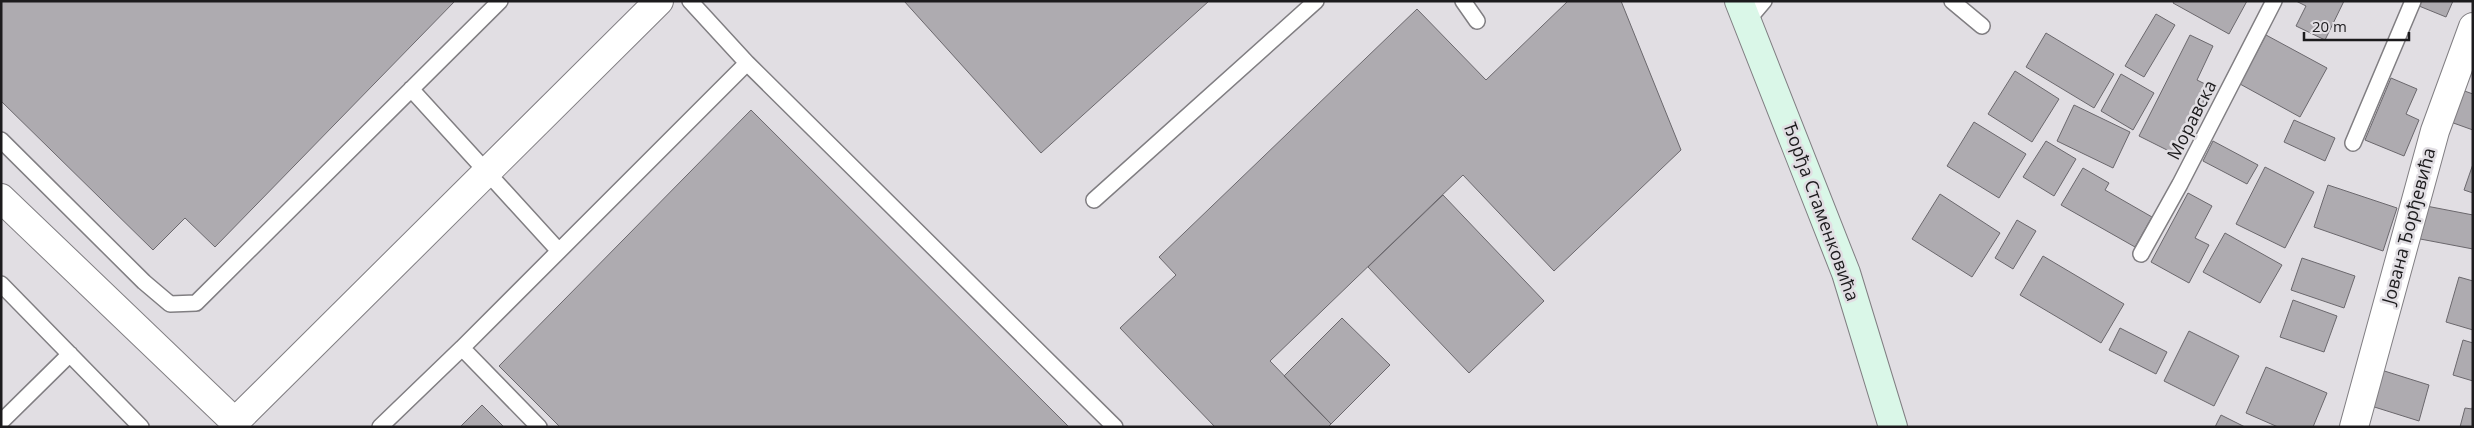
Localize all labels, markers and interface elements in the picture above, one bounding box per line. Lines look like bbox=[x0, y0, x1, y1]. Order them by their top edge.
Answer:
scale bar bbox=[2304, 10, 2409, 42]
text: 20 m bbox=[2312, 16, 2347, 36]
street label: Моравска bbox=[2161, 76, 2221, 163]
street label: Ђорђа Стаменковића bbox=[1778, 119, 1865, 304]
street label: Јована Ђорђевића bbox=[2375, 145, 2440, 309]

